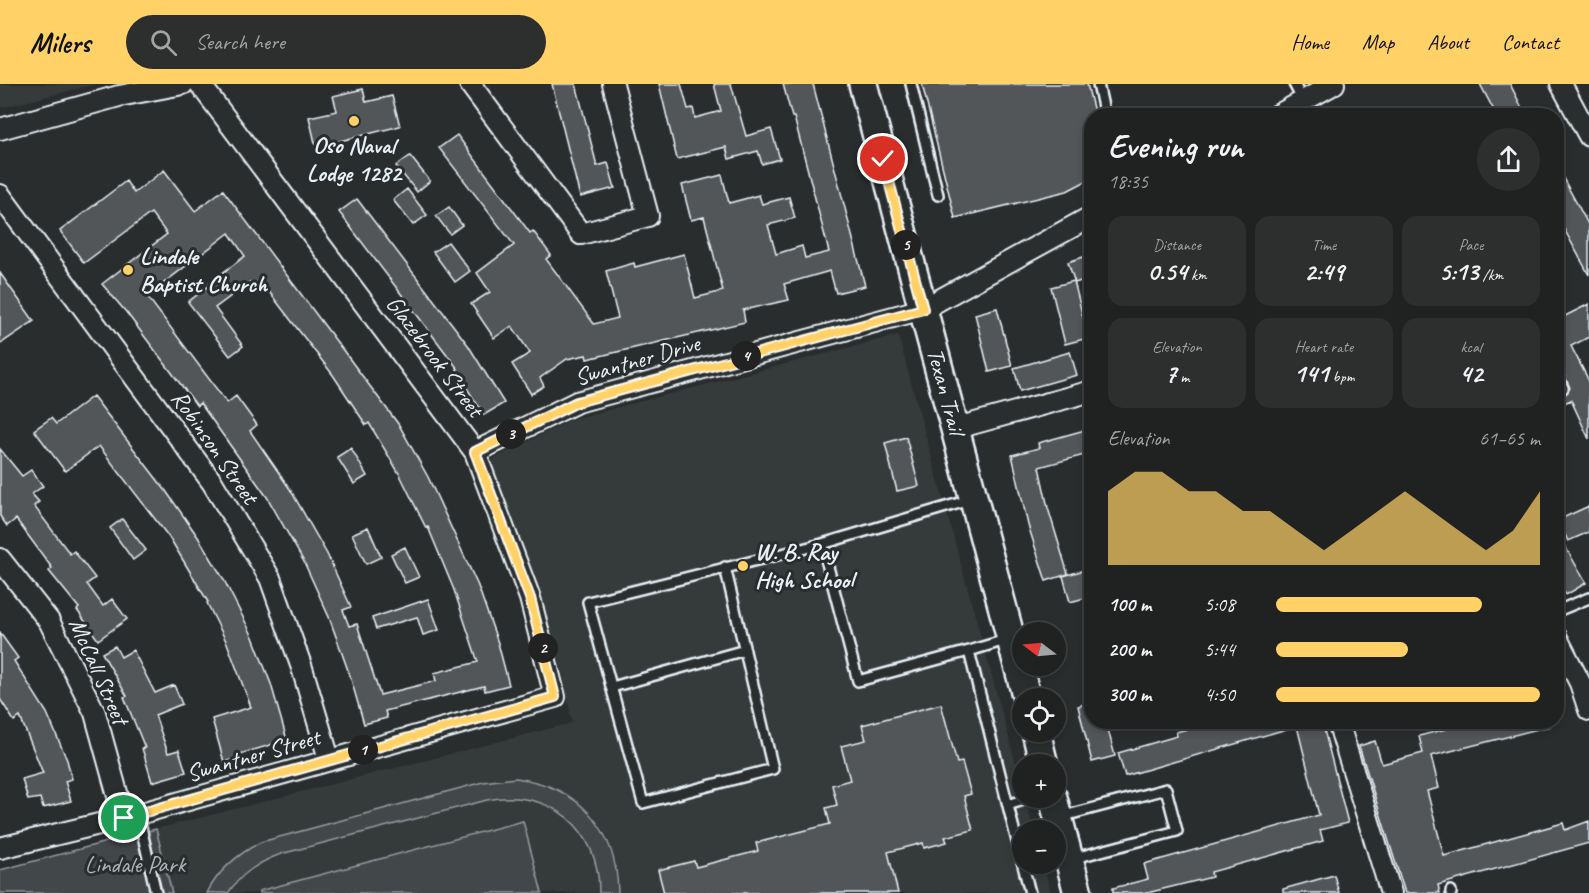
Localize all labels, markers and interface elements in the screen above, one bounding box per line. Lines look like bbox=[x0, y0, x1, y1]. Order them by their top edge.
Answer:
search box bbox=[126, 15, 546, 69]
text: Milers bbox=[30, 25, 90, 60]
icon: search bbox=[147, 26, 180, 59]
text: Search here bbox=[195, 28, 285, 56]
text: Home bbox=[1291, 29, 1329, 55]
text: Map bbox=[1362, 29, 1394, 55]
text: About bbox=[1427, 29, 1469, 55]
text: Contact bbox=[1502, 29, 1559, 55]
marker: Oso Naval Lodge 1282 bbox=[347, 114, 361, 128]
text: Evening run bbox=[1108, 125, 1243, 167]
button: share bbox=[1477, 128, 1540, 191]
place label: Oso Naval Lodge 1282 bbox=[307, 130, 403, 188]
pin bbox=[857, 133, 908, 184]
icon: check bbox=[866, 142, 899, 175]
text: 18:35 bbox=[1108, 169, 1148, 194]
pin: 5 bbox=[891, 230, 921, 260]
text: 5 bbox=[903, 235, 909, 255]
text: Distance bbox=[1153, 235, 1201, 255]
text: Time bbox=[1312, 235, 1336, 255]
text: Pace bbox=[1459, 235, 1483, 255]
place label: Lindale Baptist Church bbox=[140, 241, 268, 299]
text: 0.54 bbox=[1147, 255, 1187, 288]
text: 2:49 bbox=[1304, 255, 1344, 288]
text: 5:13 bbox=[1439, 255, 1479, 288]
marker: Lindale Baptist Church bbox=[121, 263, 135, 277]
text: km bbox=[1187, 265, 1207, 285]
text: /km bbox=[1479, 265, 1503, 285]
street label: Glazebrook Street bbox=[380, 289, 492, 424]
street label: Swantner Drive bbox=[571, 327, 705, 392]
text: Elevation bbox=[1152, 337, 1202, 357]
text: Heart rate bbox=[1295, 337, 1353, 357]
text: kcal bbox=[1460, 337, 1482, 357]
pin: 4 bbox=[731, 341, 761, 371]
street label: Texan Trail bbox=[920, 345, 973, 441]
text: 4 bbox=[742, 346, 750, 366]
text: 7 bbox=[1165, 357, 1176, 390]
text: 141 bbox=[1294, 357, 1329, 390]
text: 42 bbox=[1459, 357, 1483, 390]
text: m bbox=[1176, 367, 1189, 387]
text: bpm bbox=[1329, 367, 1354, 387]
street label: Robinson Street bbox=[165, 384, 266, 511]
pin: 3 bbox=[496, 419, 526, 449]
text: 3 bbox=[507, 424, 515, 444]
text: Elevation bbox=[1108, 426, 1170, 451]
text: 61–65 m bbox=[1479, 426, 1540, 451]
place label: W. B. Ray High School bbox=[755, 537, 858, 595]
marker: W. B. Ray High School bbox=[736, 559, 750, 573]
text: 100 m bbox=[1108, 592, 1151, 617]
text: 5:08 bbox=[1204, 592, 1235, 617]
street label: McCall Street bbox=[62, 613, 137, 732]
north arrow bbox=[1012, 622, 1066, 676]
map controls bbox=[1012, 622, 1066, 874]
pin: 2 bbox=[528, 633, 558, 663]
text: 200 m bbox=[1108, 637, 1151, 662]
text: 5:44 bbox=[1204, 637, 1235, 662]
text: 2 bbox=[539, 638, 547, 658]
text: 300 m bbox=[1108, 682, 1151, 707]
text: 4:50 bbox=[1204, 682, 1235, 707]
button: locate bbox=[1012, 688, 1066, 742]
street label: Swantner Street bbox=[183, 721, 325, 788]
pin: 1 bbox=[348, 735, 378, 765]
text: 1 bbox=[359, 740, 367, 760]
button: + bbox=[1012, 754, 1066, 808]
pin bbox=[98, 792, 149, 843]
icon: arrive bbox=[107, 801, 140, 834]
button: − bbox=[1012, 820, 1066, 874]
park label: Lindale Park bbox=[85, 849, 188, 879]

